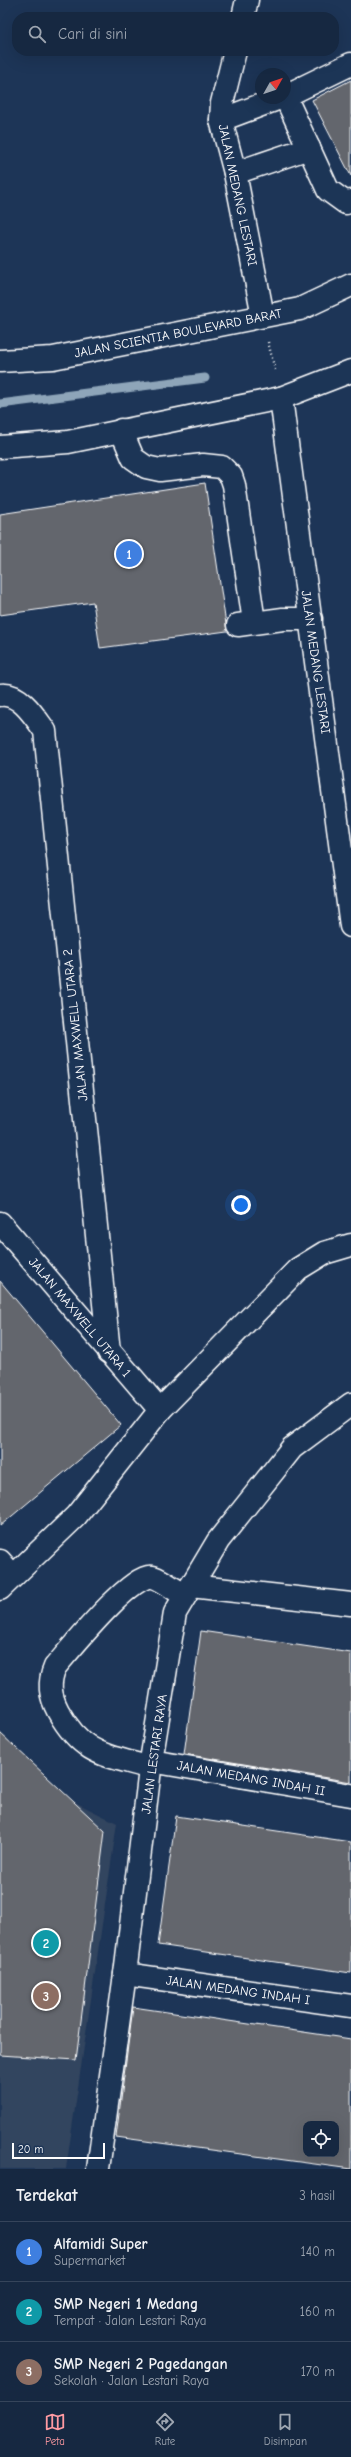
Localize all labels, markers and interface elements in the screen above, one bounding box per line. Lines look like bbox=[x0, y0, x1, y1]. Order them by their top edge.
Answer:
search box bbox=[12, 12, 339, 56]
icon: search bbox=[26, 23, 48, 45]
text: Cari di sini bbox=[58, 25, 127, 43]
north arrow bbox=[255, 68, 291, 104]
street label: JALAN MEDANG LESTARI bbox=[216, 123, 260, 267]
street label: JALAN SCIENTIA BOULEVARD BARAT bbox=[73, 305, 283, 361]
pin: 1 bbox=[116, 539, 142, 569]
street label: JALAN MEDANG LESTARI bbox=[299, 589, 333, 735]
street label: JALAN MAXWELL UTARA 2 bbox=[60, 948, 90, 1102]
your location bbox=[231, 1195, 251, 1215]
street label: JALAN MAXWELL UTARA 1 bbox=[26, 1254, 134, 1380]
street label: JALAN LESTARI RAYA bbox=[138, 1693, 170, 1815]
street label: JALAN MEDANG INDAH II bbox=[176, 1758, 326, 1798]
pin: 2 bbox=[33, 1928, 59, 1958]
street label: JALAN MEDANG INDAH I bbox=[165, 1972, 311, 2008]
pin: 3 bbox=[33, 1981, 59, 2011]
map controls bbox=[303, 2121, 339, 2157]
button: locate bbox=[303, 2121, 339, 2157]
scale bar bbox=[12, 2141, 105, 2160]
text: 20 m bbox=[18, 2143, 43, 2156]
text: Terdekat bbox=[16, 2186, 78, 2205]
text: 3 hasil bbox=[299, 2188, 335, 2203]
text: Alfamidi Super bbox=[54, 2235, 148, 2253]
text: 1 bbox=[26, 2244, 32, 2259]
text: 140 m bbox=[301, 2244, 335, 2259]
text: Supermarket bbox=[54, 2253, 125, 2268]
text: SMP Negeri 1 Medang bbox=[54, 2295, 198, 2313]
text: 2 bbox=[26, 2304, 32, 2319]
text: 160 m bbox=[300, 2304, 335, 2319]
text: Tempat · Jalan Lestari Raya bbox=[54, 2313, 206, 2328]
text: SMP Negeri 2 Pagedangan bbox=[54, 2355, 228, 2373]
text: 3 bbox=[26, 2364, 32, 2379]
text: 170 m bbox=[301, 2364, 335, 2379]
text: Sekolah · Jalan Lestari Raya bbox=[54, 2373, 209, 2388]
tab: Peta bbox=[44, 2411, 66, 2448]
tab: Rute bbox=[154, 2411, 176, 2448]
tab: Disimpan bbox=[264, 2411, 307, 2448]

